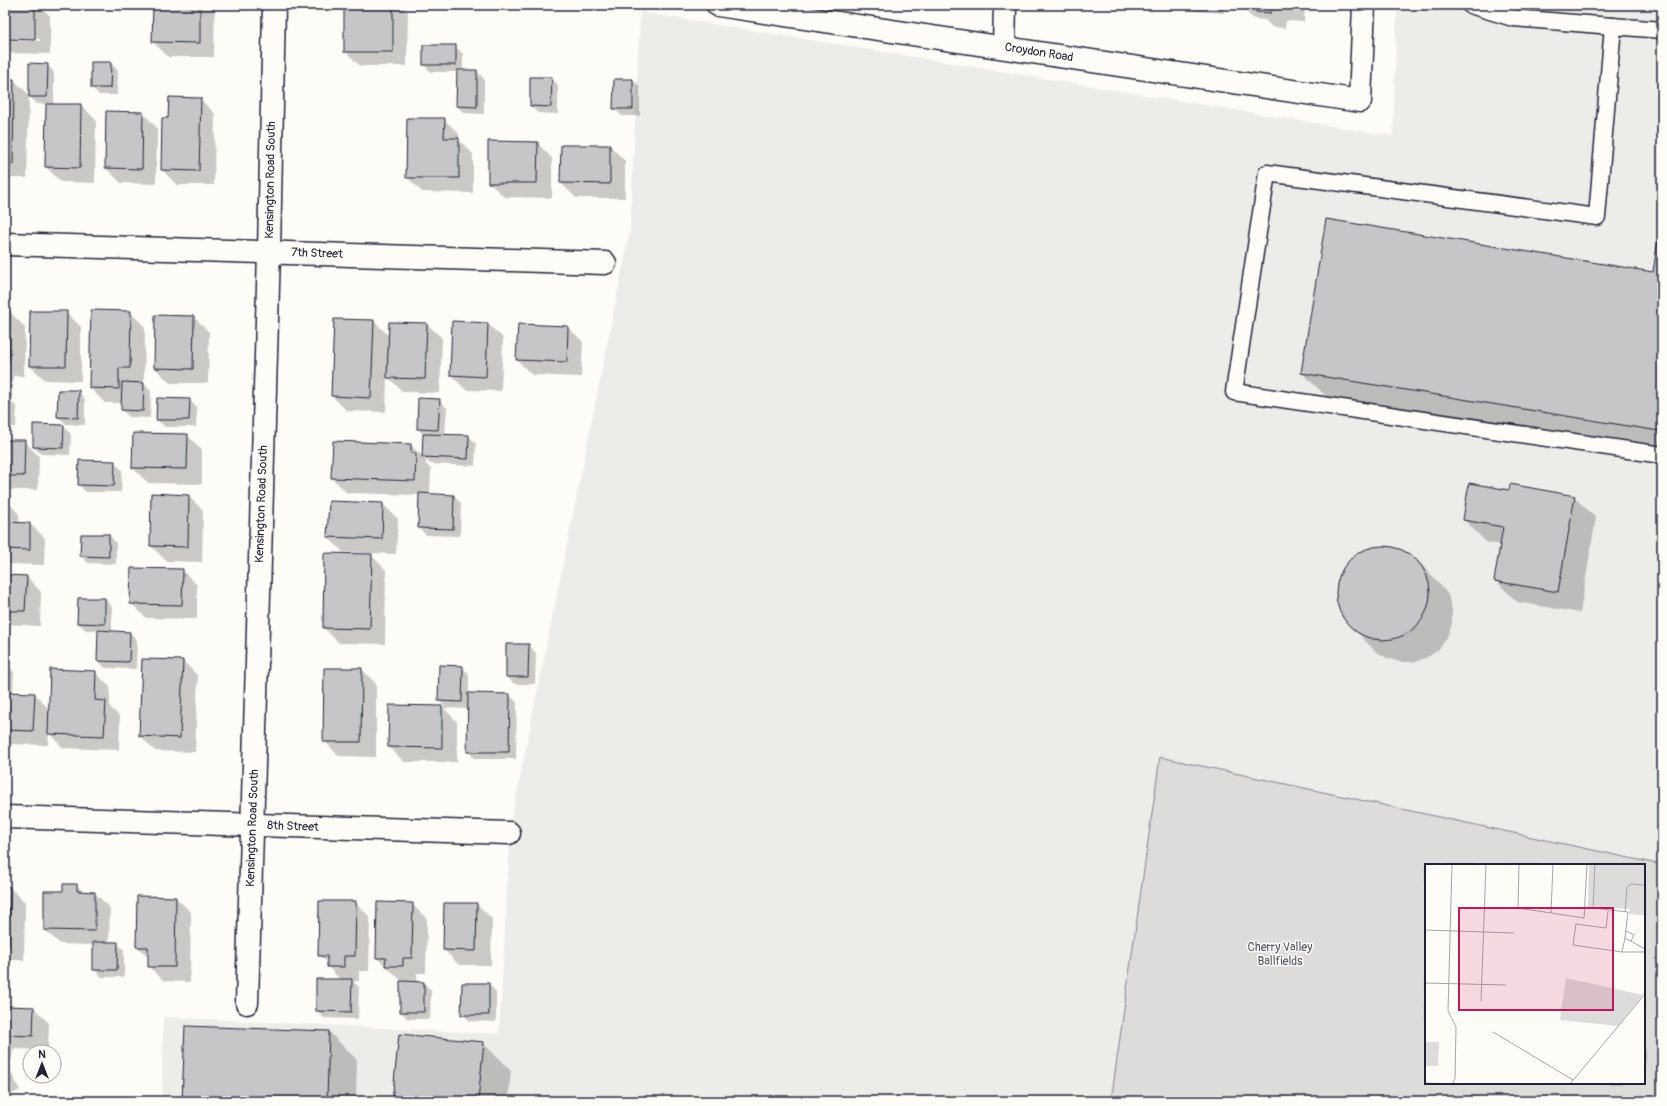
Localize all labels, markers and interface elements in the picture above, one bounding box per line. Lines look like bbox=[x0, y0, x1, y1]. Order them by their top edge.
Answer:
street label: Croydon Road bbox=[1004, 40, 1074, 65]
street label: Kensington Road South bbox=[262, 121, 279, 239]
street label: 7th Street bbox=[291, 245, 343, 262]
street label: Kensington Road South bbox=[252, 445, 271, 563]
street label: Kensington Road South bbox=[243, 769, 262, 887]
street label: 8th Street bbox=[267, 818, 319, 835]
inset map bbox=[1425, 864, 1645, 1084]
park label: Cherry Valley Ballfields bbox=[1248, 940, 1312, 969]
north arrow bbox=[22, 1044, 62, 1084]
text: N bbox=[38, 1048, 46, 1061]

